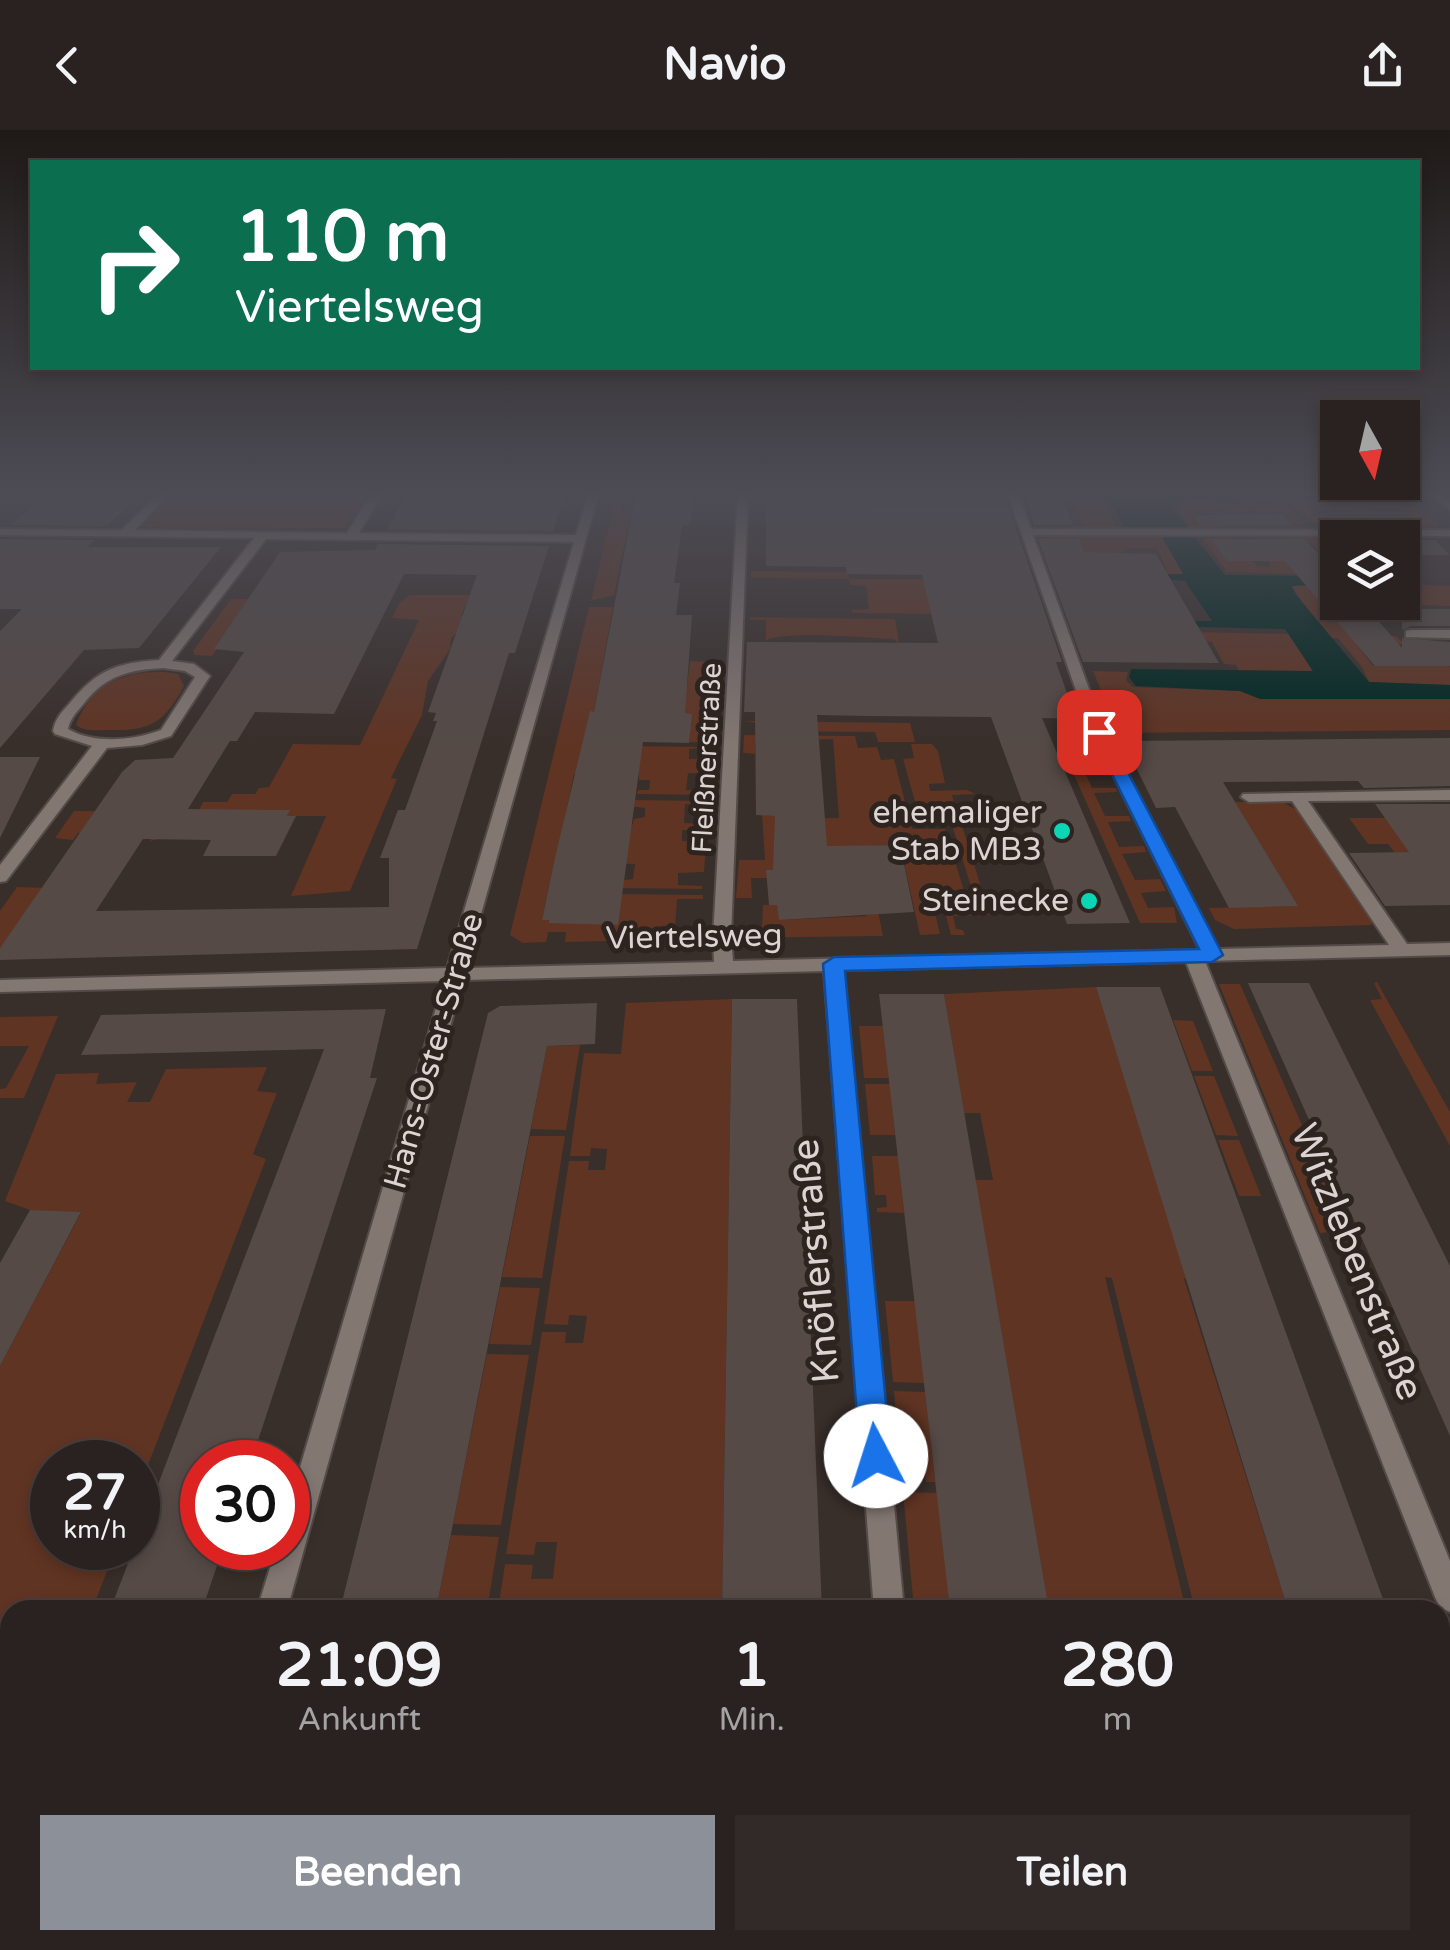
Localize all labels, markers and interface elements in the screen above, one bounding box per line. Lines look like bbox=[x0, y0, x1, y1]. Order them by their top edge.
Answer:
icon: back bbox=[40, 38, 95, 93]
text: Navio bbox=[663, 38, 787, 92]
icon: share bbox=[1355, 38, 1410, 93]
text: 110 m bbox=[235, 196, 449, 280]
icon: right bbox=[70, 200, 200, 330]
text: Viertelsweg bbox=[235, 281, 484, 335]
north arrow bbox=[1320, 400, 1420, 500]
map controls bbox=[1320, 400, 1420, 620]
button: layers bbox=[1320, 520, 1420, 620]
street label: Fleißnerstraße bbox=[685, 662, 729, 854]
pin bbox=[1057, 690, 1142, 775]
icon: arrive bbox=[1072, 705, 1127, 760]
place label: ehemaliger Stab MB3 bbox=[872, 794, 1043, 869]
marker: ehemaliger Stab MB3 bbox=[1051, 820, 1073, 842]
place label: Steinecke bbox=[922, 882, 1069, 920]
marker: Steinecke bbox=[1078, 890, 1100, 912]
street label: Hans-Oster-Straße bbox=[376, 909, 492, 1193]
street label: Viertelsweg bbox=[605, 916, 783, 958]
street label: Witzlebenstraße bbox=[1281, 1117, 1433, 1407]
street label: Knöflerstraße bbox=[782, 1137, 850, 1385]
position arrow bbox=[824, 1404, 928, 1508]
speed limit sign: 30 bbox=[180, 1440, 310, 1570]
text: 27 bbox=[64, 1463, 126, 1523]
text: km/h bbox=[64, 1515, 126, 1545]
text: 21:09 bbox=[276, 1630, 442, 1702]
text: 1 bbox=[733, 1630, 770, 1702]
text: 280 bbox=[1061, 1630, 1174, 1702]
text: Ankunft bbox=[298, 1701, 421, 1739]
text: Min. bbox=[718, 1701, 785, 1739]
text: m bbox=[1103, 1701, 1132, 1739]
button: Beenden bbox=[40, 1815, 715, 1930]
button: Teilen bbox=[735, 1815, 1410, 1930]

